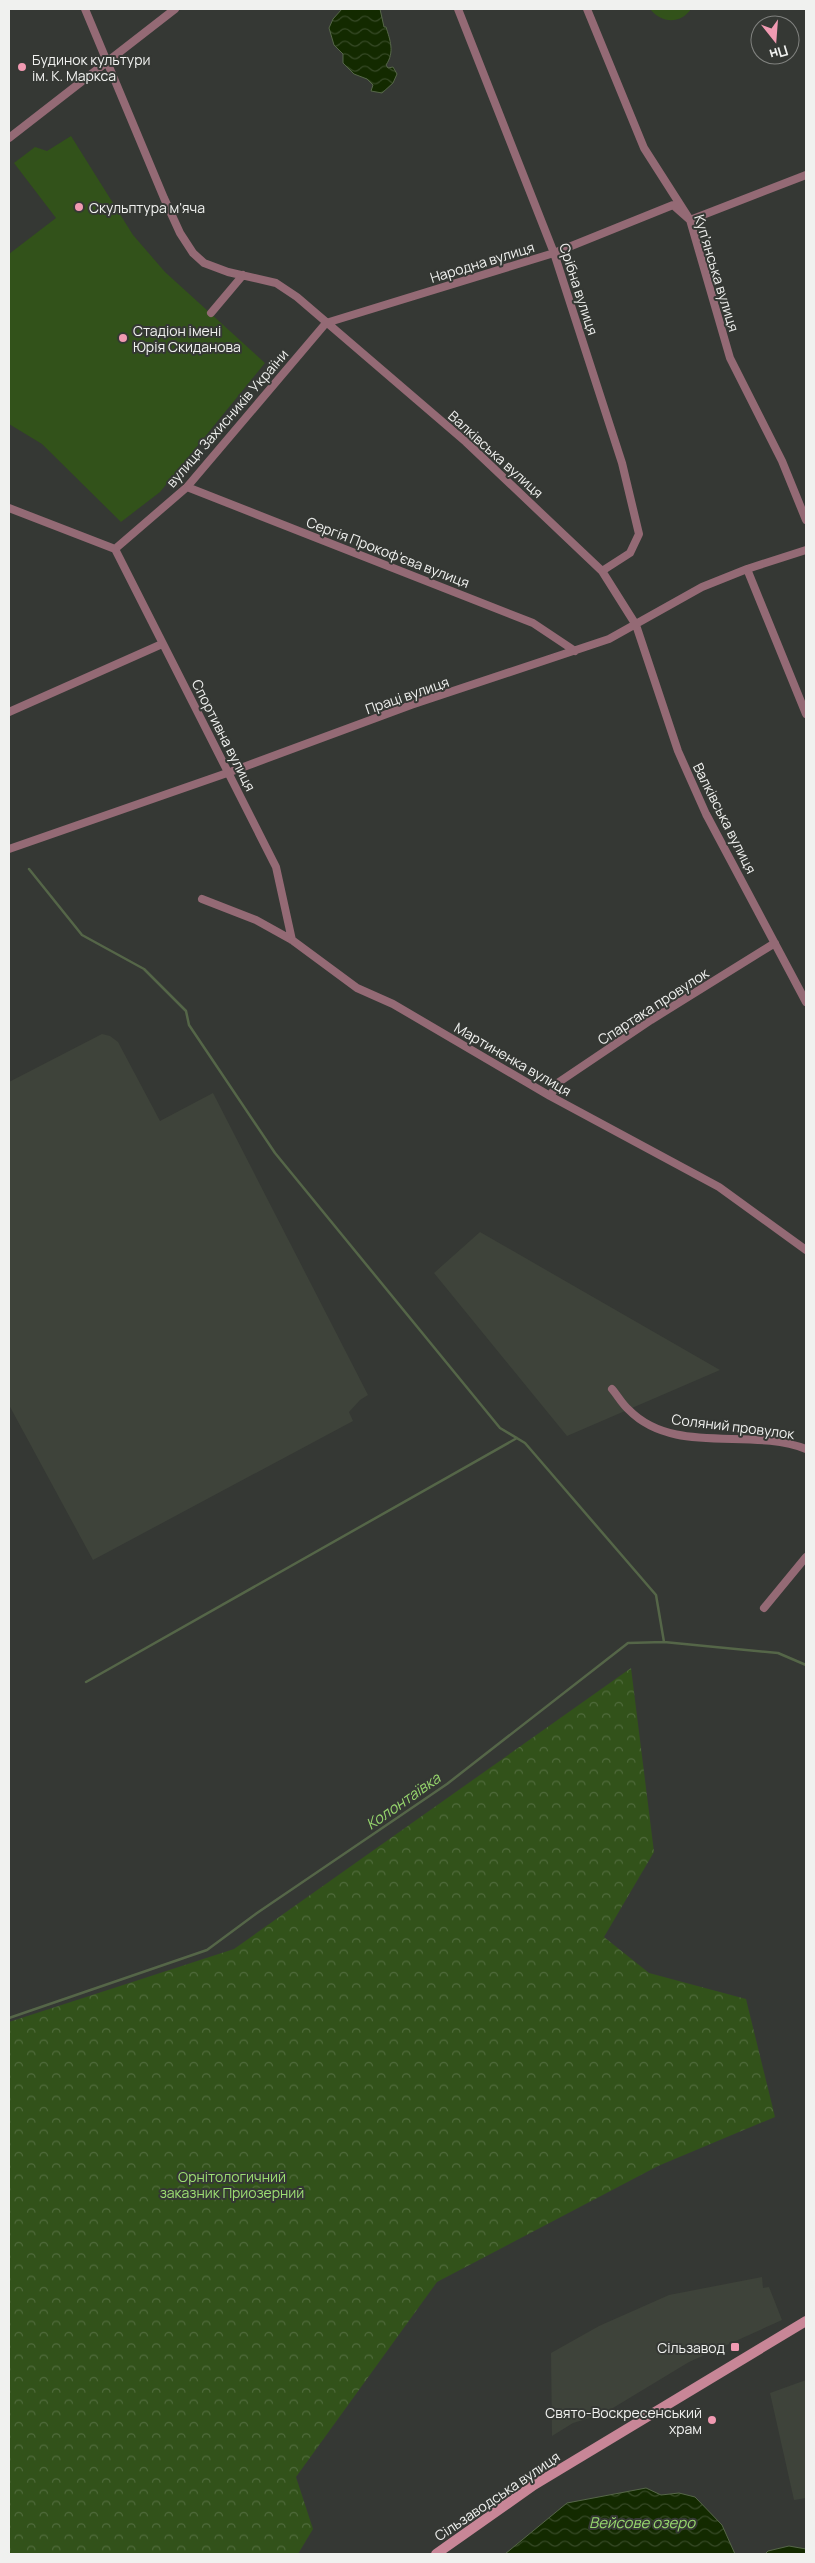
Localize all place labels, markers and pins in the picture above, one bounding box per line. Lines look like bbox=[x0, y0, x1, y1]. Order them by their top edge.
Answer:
place label: Будинок культури ім. К. Маркса bbox=[32, 50, 150, 85]
marker: Будинок культури ім. К. Маркса bbox=[16, 61, 28, 73]
place label: Скульптура м'яча bbox=[89, 198, 205, 217]
marker: Скульптура м'яча bbox=[73, 201, 85, 213]
place label: Стадiон імені Юрія Скиданова bbox=[133, 321, 241, 356]
marker: Стадiон імені Юрія Скиданова bbox=[117, 332, 129, 344]
place label: Сільзавод bbox=[657, 2338, 725, 2357]
marker: Сільзавод bbox=[729, 2341, 741, 2353]
place label: Свято-Воскресенський храм bbox=[545, 2403, 702, 2438]
marker: Свято-Воскресенський храм bbox=[706, 2414, 718, 2426]

